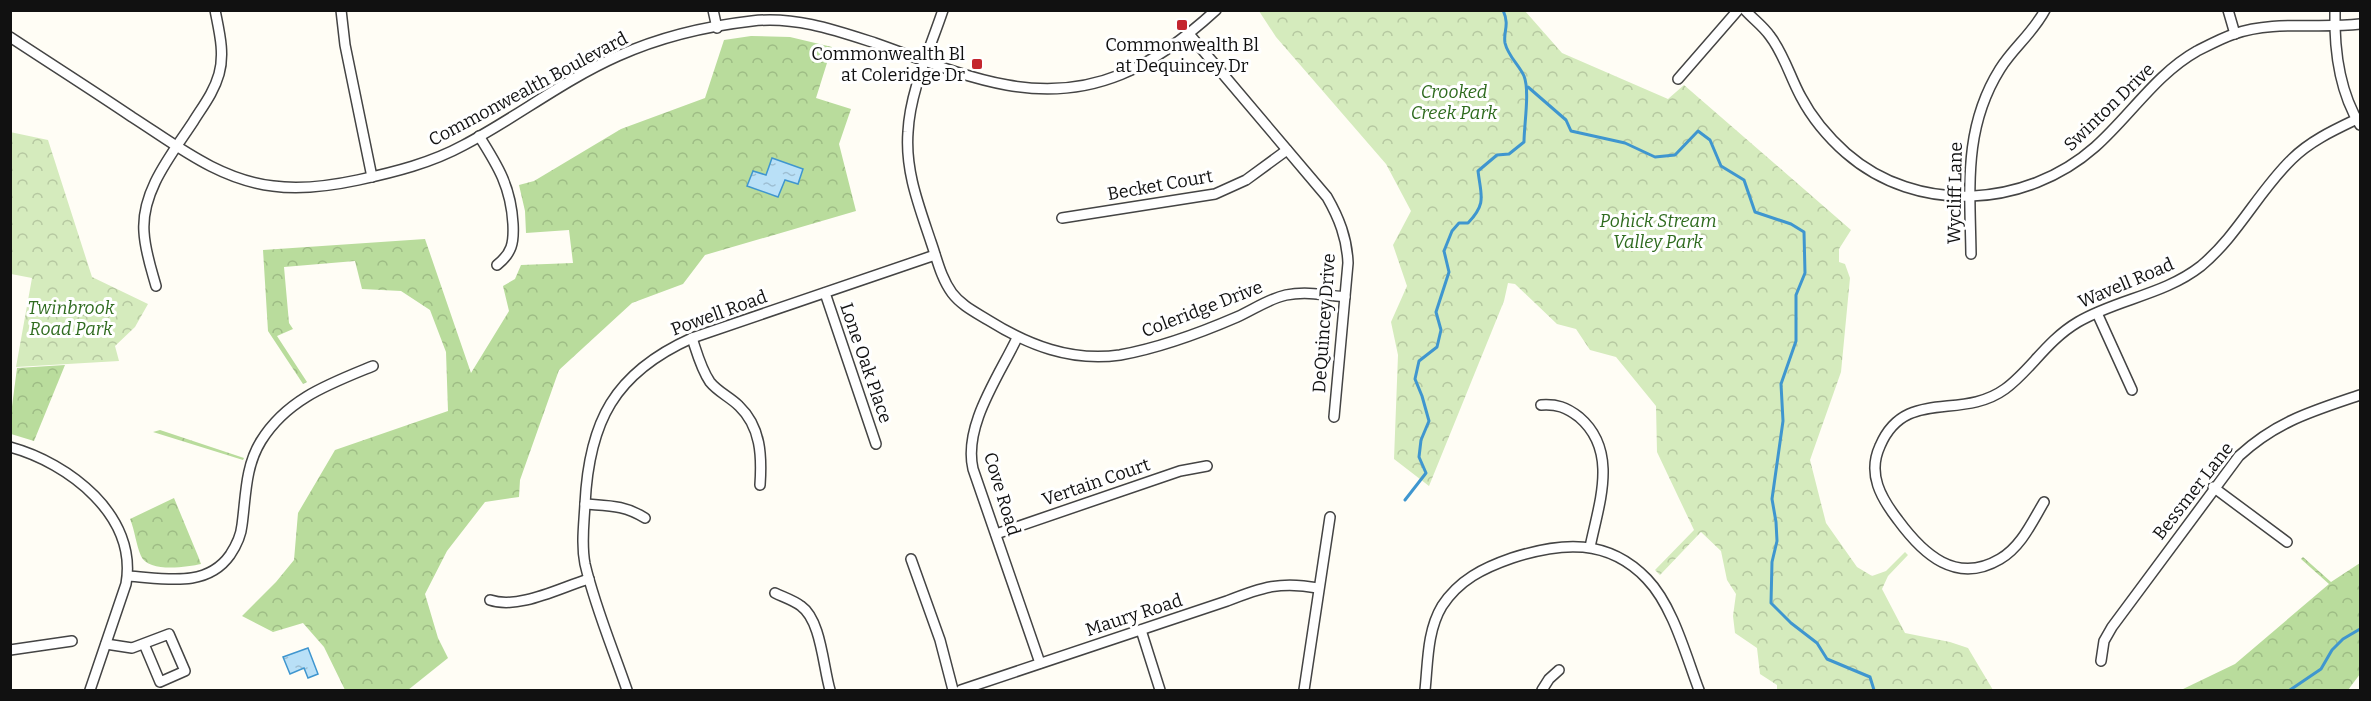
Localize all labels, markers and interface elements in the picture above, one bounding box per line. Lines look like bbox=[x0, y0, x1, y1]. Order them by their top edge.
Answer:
marker: Commonwealth Bl at Dequincey Dr bbox=[1175, 18, 1189, 32]
street label: Commonwealth Boulevard bbox=[425, 27, 631, 151]
place label: Commonwealth Bl at Dequincey Dr bbox=[1105, 34, 1259, 77]
place label: Commonwealth Bl at Coleridge Dr bbox=[811, 43, 965, 86]
marker: Commonwealth Bl at Coleridge Dr bbox=[970, 57, 984, 71]
street label: Swinton Drive bbox=[2059, 58, 2159, 156]
park label: Crooked Creek Park bbox=[1411, 81, 1498, 124]
street label: Wycliff Lane bbox=[1943, 142, 1967, 244]
street label: Becket Court bbox=[1106, 165, 1215, 205]
park label: Pohick Stream Valley Park bbox=[1600, 210, 1716, 253]
street label: DeQuincey Drive bbox=[1308, 252, 1340, 394]
street label: Wavell Road bbox=[2075, 253, 2177, 313]
street label: Coleridge Drive bbox=[1138, 276, 1266, 342]
street label: Powell Road bbox=[668, 285, 770, 341]
park label: Twinbrook Road Park bbox=[27, 297, 115, 340]
street label: Lone Oak Place bbox=[835, 300, 897, 426]
street label: Bessmer Lane bbox=[2148, 438, 2238, 544]
street label: Cove Road bbox=[979, 450, 1025, 539]
street label: Vertain Court bbox=[1039, 453, 1153, 511]
street label: Maury Road bbox=[1083, 589, 1185, 641]

